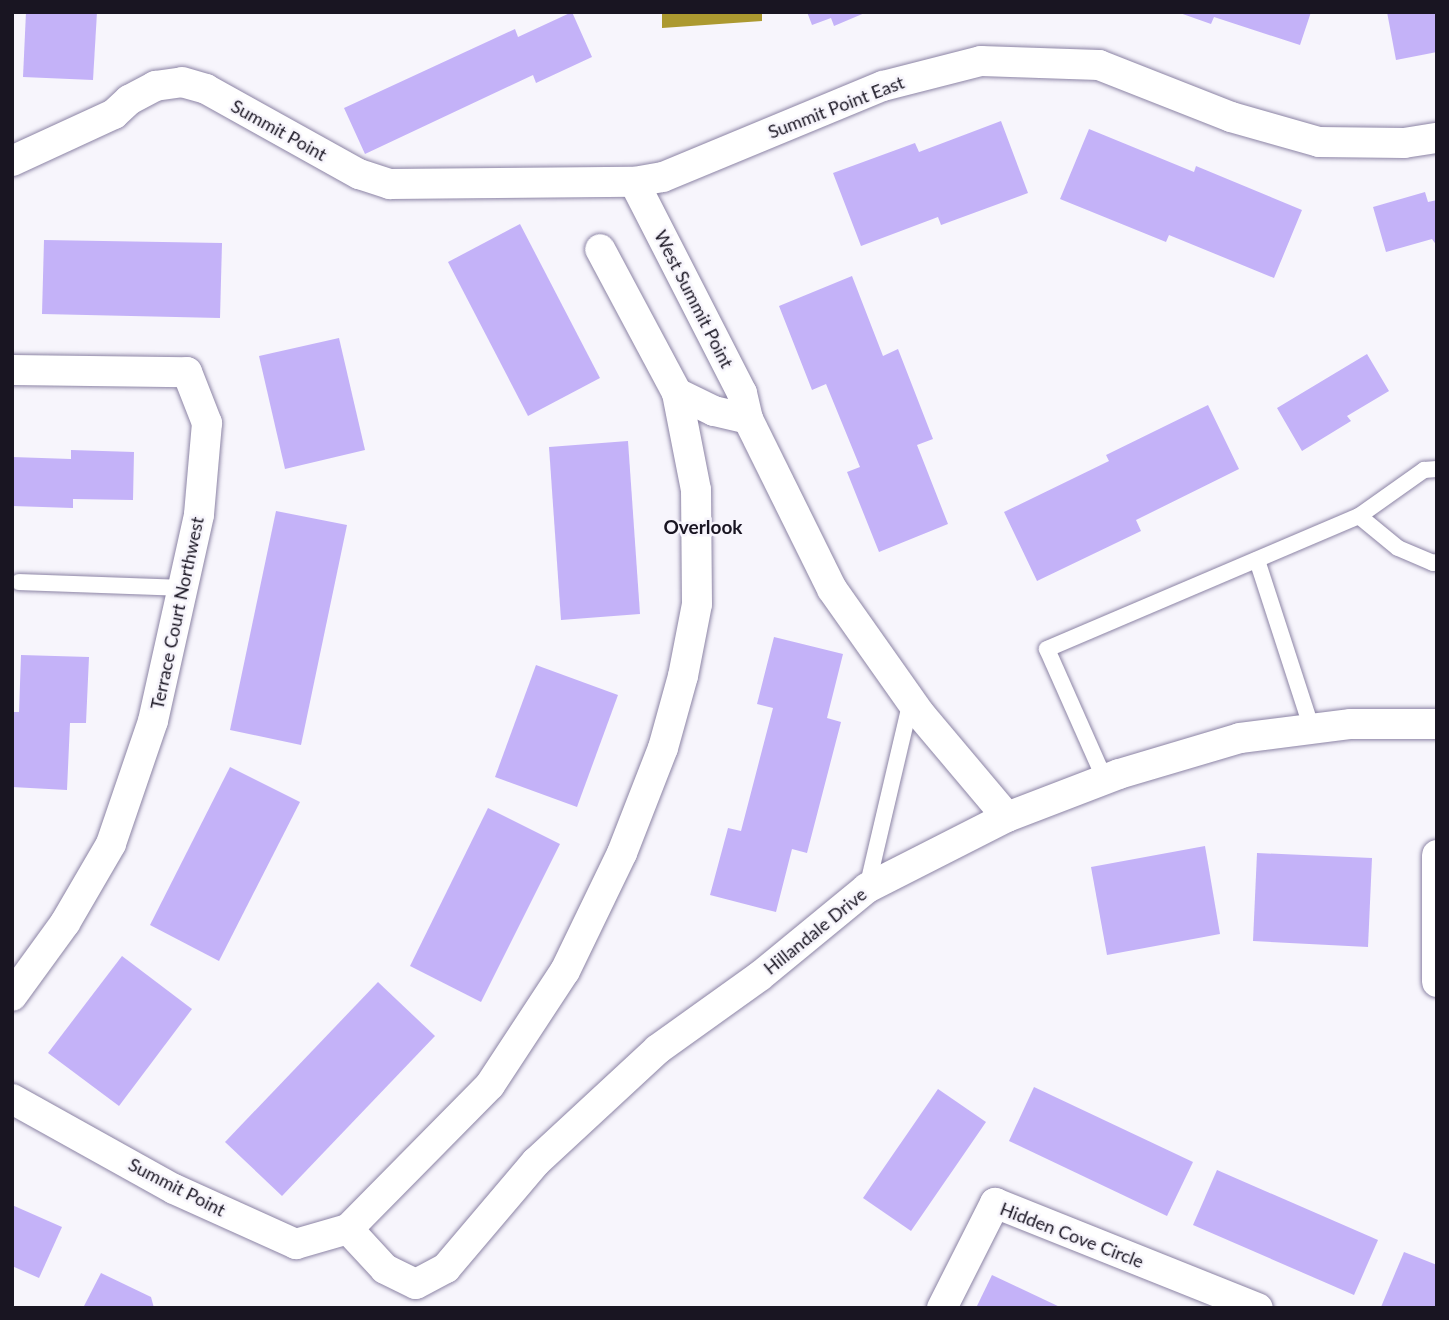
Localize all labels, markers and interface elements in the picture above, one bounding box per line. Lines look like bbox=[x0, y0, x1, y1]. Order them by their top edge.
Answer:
street label: Summit Point East bbox=[765, 71, 907, 143]
street label: Summit Point bbox=[227, 95, 331, 165]
street label: West Summit Point bbox=[650, 226, 738, 372]
street label: Terrace Court Northwest bbox=[146, 515, 208, 711]
district label: Overlook bbox=[663, 516, 743, 538]
street label: Hillandale Drive bbox=[759, 883, 871, 979]
street label: Summit Point bbox=[125, 1153, 229, 1221]
street label: Hidden Cove Circle bbox=[997, 1198, 1147, 1272]

